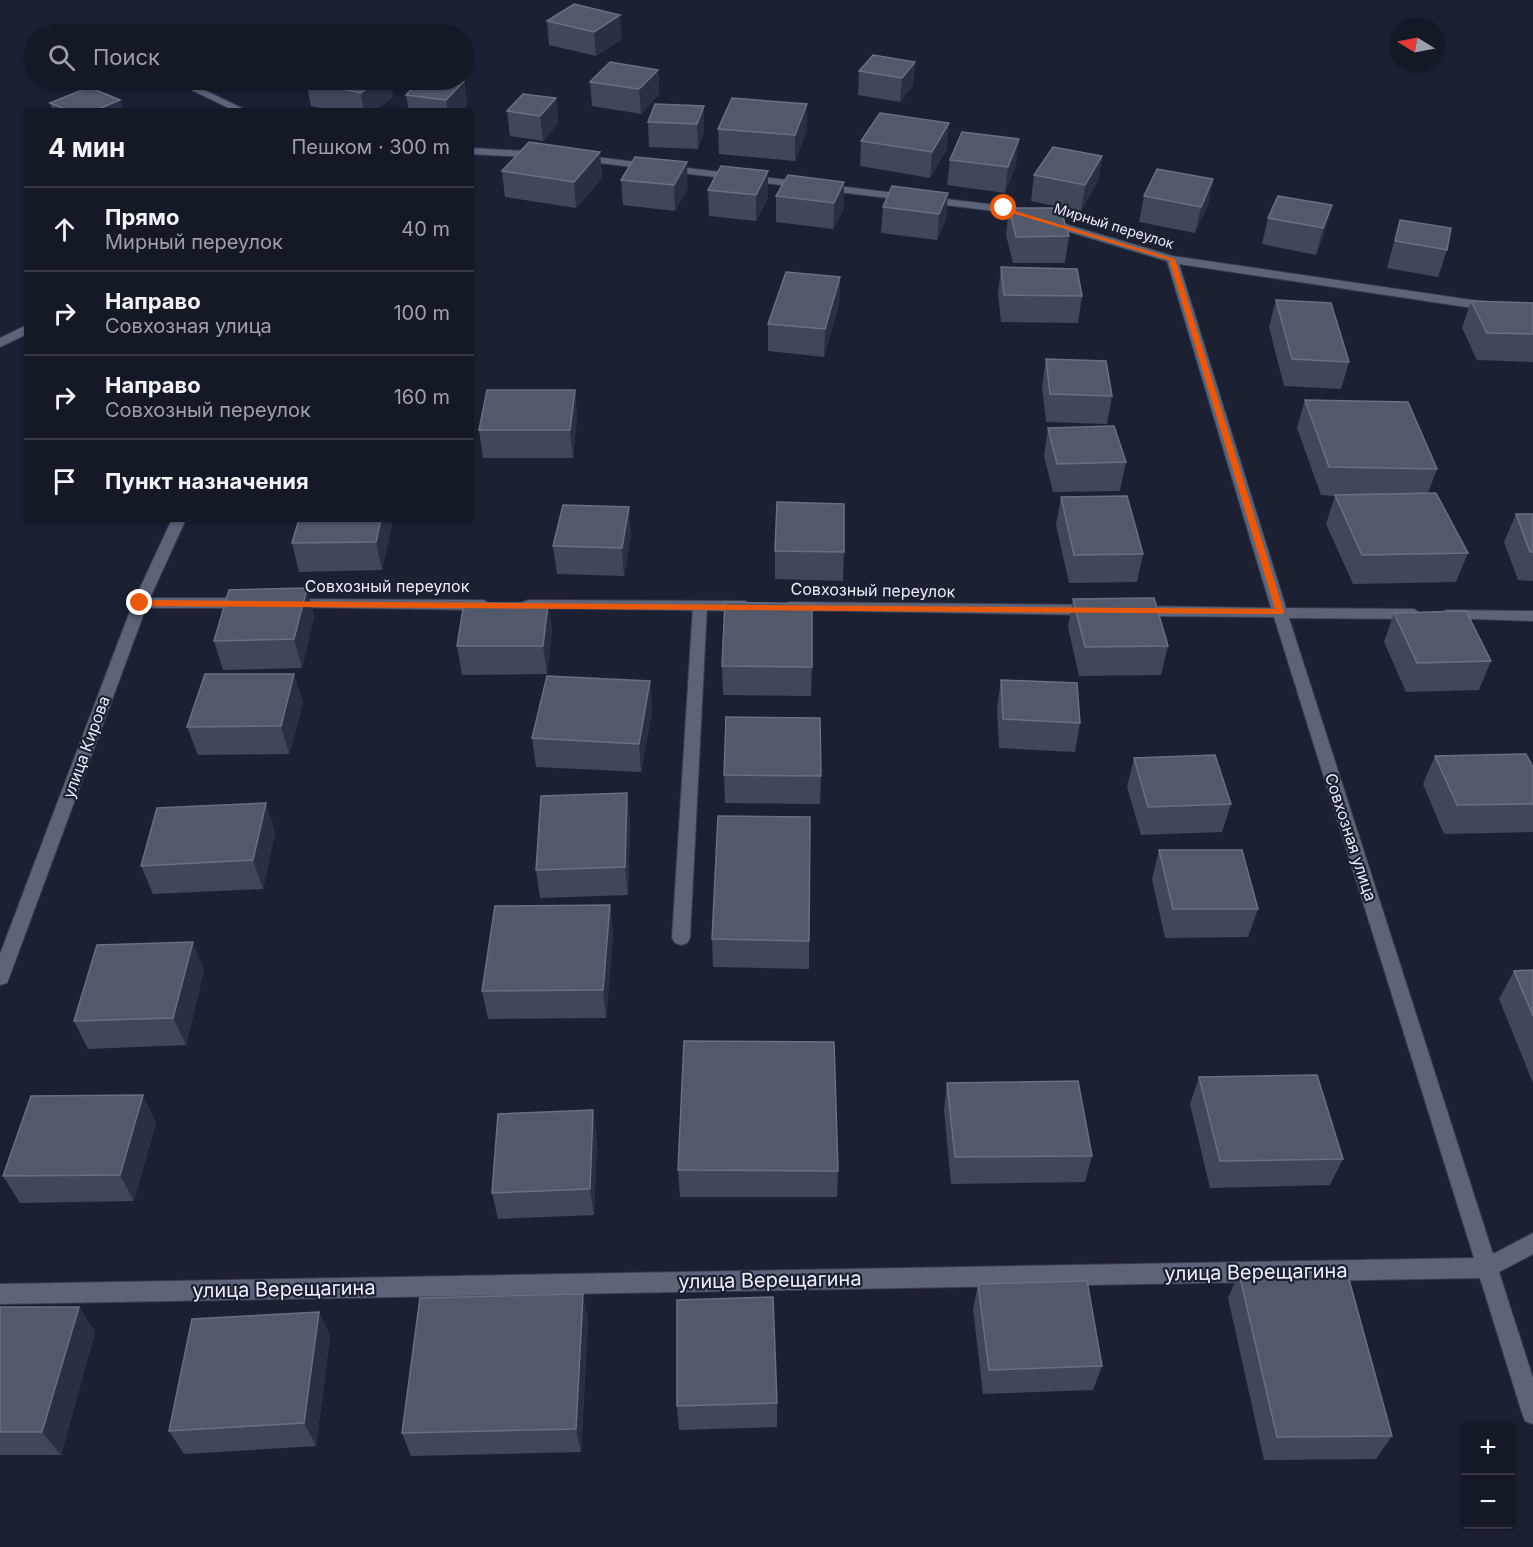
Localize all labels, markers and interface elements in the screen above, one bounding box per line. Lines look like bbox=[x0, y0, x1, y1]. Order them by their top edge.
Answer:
north arrow bbox=[1389, 18, 1443, 72]
search box bbox=[24, 24, 474, 90]
icon: search bbox=[45, 41, 78, 74]
text: Поиск bbox=[93, 44, 160, 70]
text: 4 мин bbox=[48, 132, 125, 163]
text: Пешком · 300 m bbox=[292, 135, 450, 159]
route start bbox=[990, 194, 1016, 220]
street label: Мирный переулок bbox=[1052, 199, 1177, 252]
text: Прямо bbox=[105, 204, 179, 230]
icon: ahead bbox=[48, 213, 81, 246]
text: 40 m bbox=[401, 217, 450, 241]
text: Мирный переулок bbox=[105, 230, 283, 254]
text: Направо bbox=[105, 288, 201, 314]
icon: right bbox=[48, 297, 81, 330]
text: 100 m bbox=[393, 301, 450, 325]
text: Совхозная улица bbox=[105, 314, 272, 338]
text: Направо bbox=[105, 372, 201, 398]
icon: right bbox=[48, 381, 81, 414]
text: 160 m bbox=[394, 385, 450, 409]
text: Совхозный переулок bbox=[105, 398, 311, 422]
icon: arrive bbox=[48, 465, 81, 498]
text: Пункт назначения bbox=[105, 468, 309, 494]
street label: Совхозный переулок bbox=[305, 576, 470, 596]
street label: Совхозный переулок bbox=[790, 579, 956, 601]
route end bbox=[126, 589, 152, 615]
street label: улица Кирова bbox=[58, 693, 114, 801]
street label: Совхозная улица bbox=[1321, 770, 1381, 904]
street label: улица Верещагина bbox=[1164, 1258, 1348, 1286]
street label: улица Верещагина bbox=[678, 1266, 862, 1294]
street label: улица Верещагина bbox=[192, 1275, 376, 1303]
map controls bbox=[1461, 1421, 1515, 1529]
button: + bbox=[1461, 1421, 1515, 1475]
button: − bbox=[1461, 1475, 1515, 1529]

